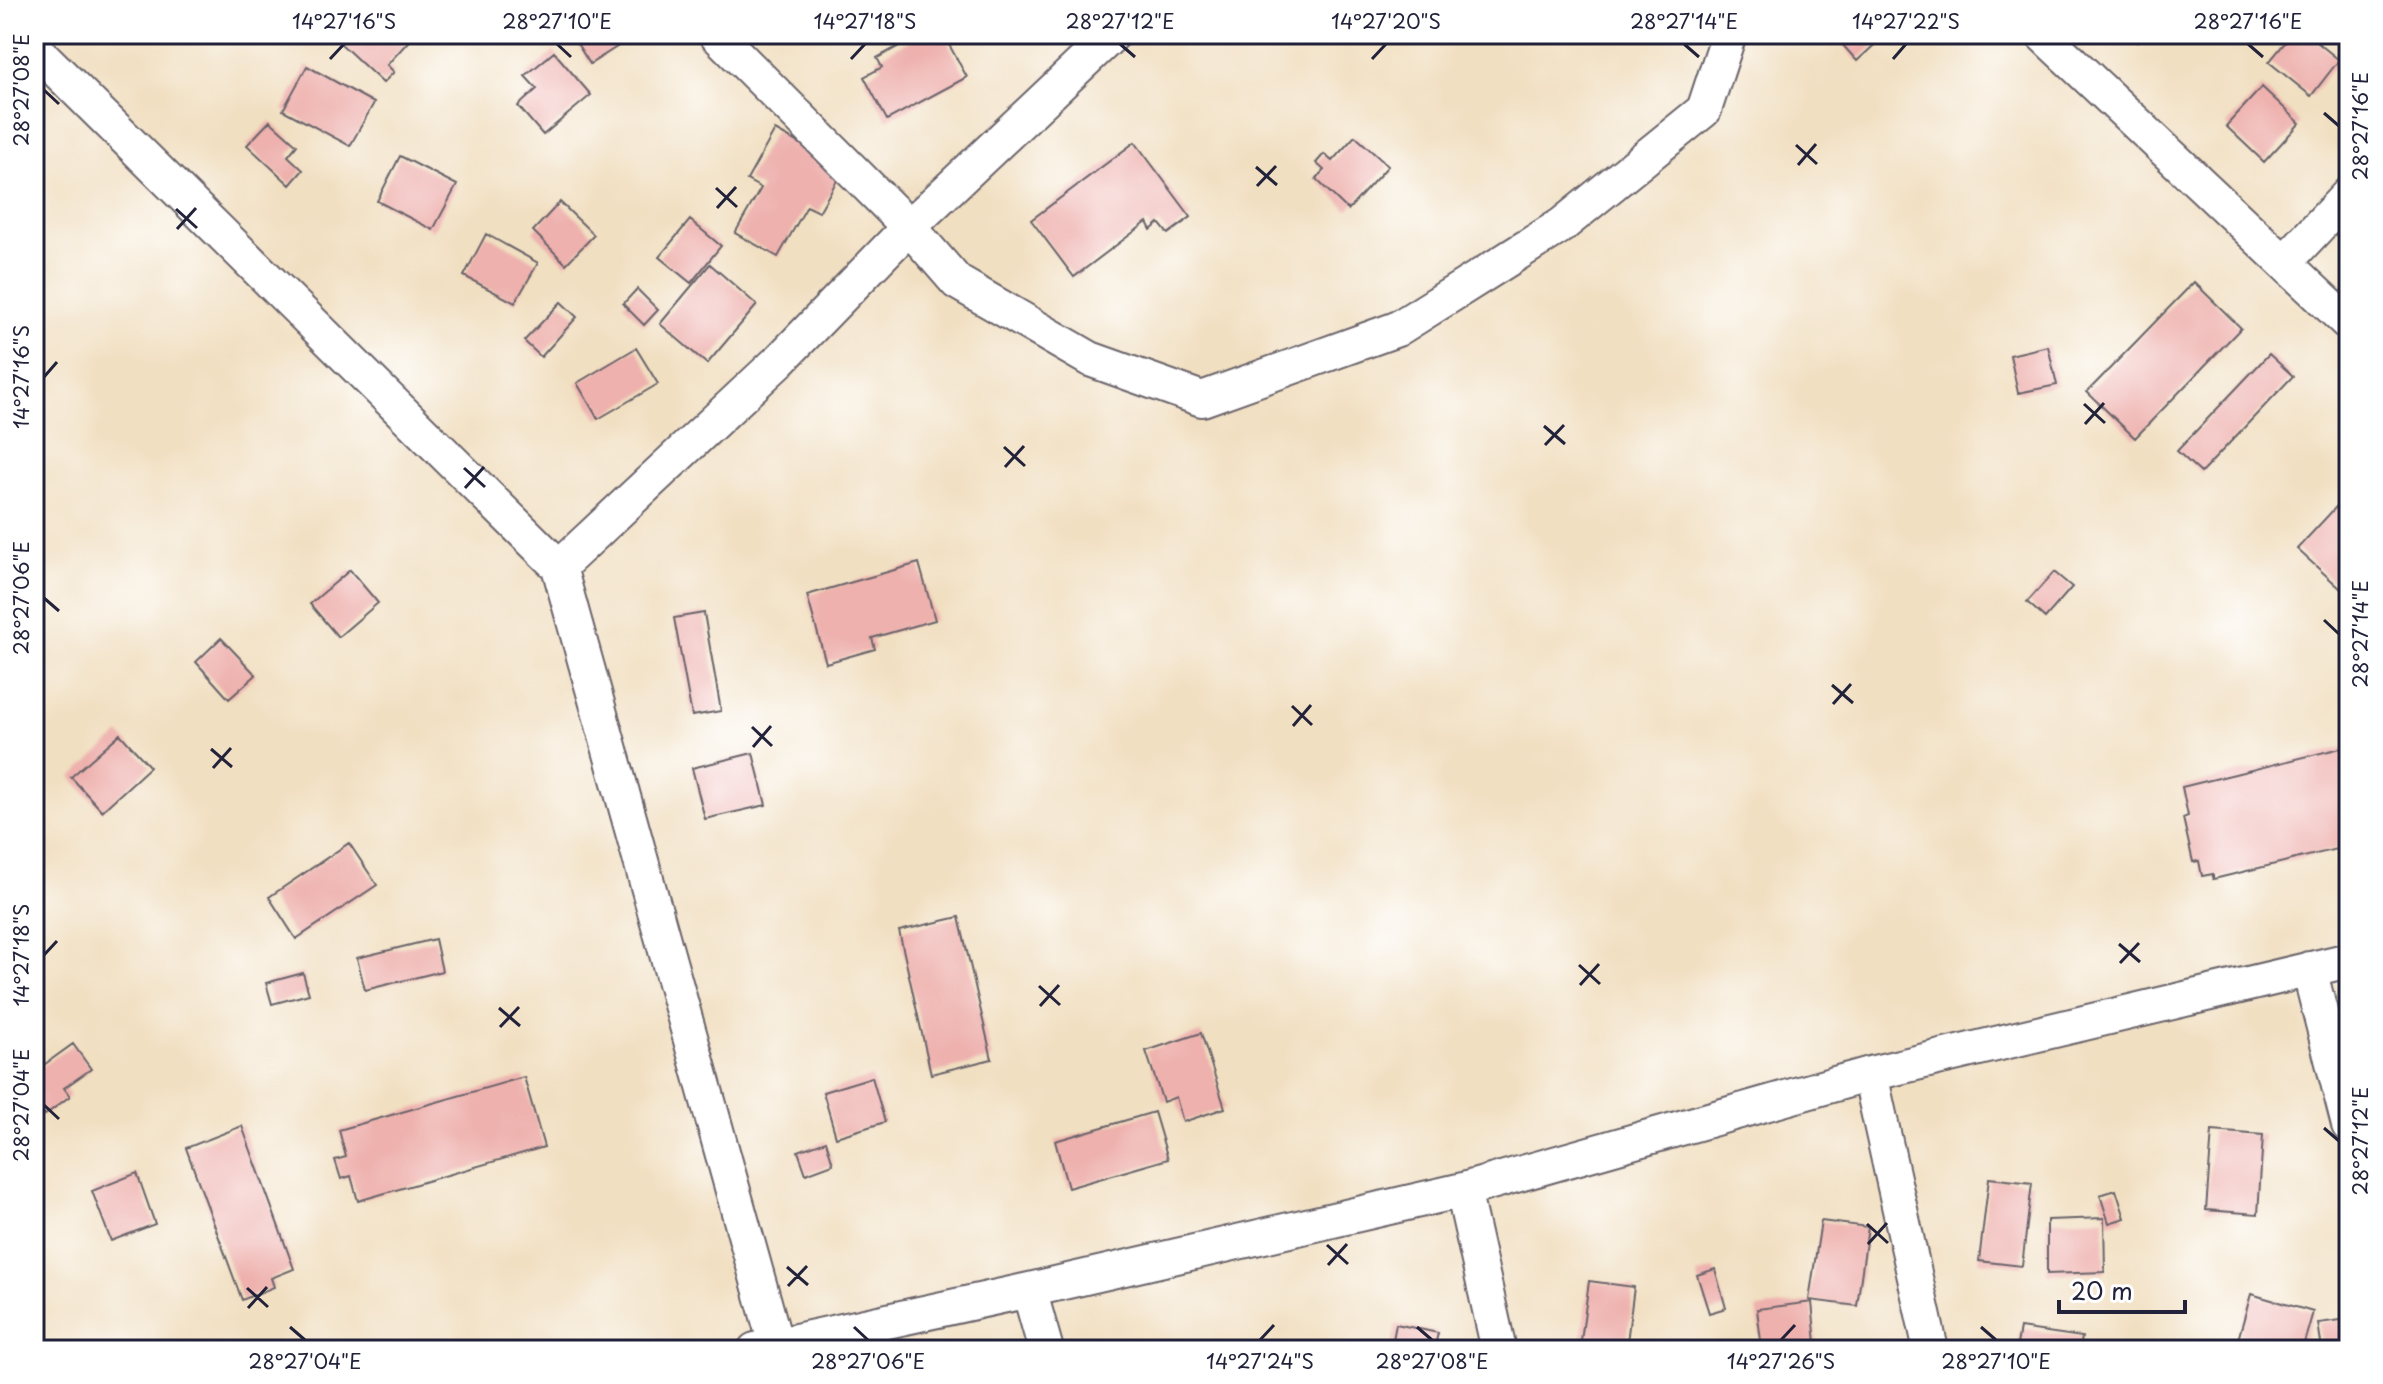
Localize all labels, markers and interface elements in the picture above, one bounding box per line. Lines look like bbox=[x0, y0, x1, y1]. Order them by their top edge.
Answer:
text: 14°27'16"S bbox=[292, 6, 396, 36]
text: 28°27'10"E bbox=[502, 6, 612, 36]
text: 14°27'18"S bbox=[813, 6, 917, 36]
text: 28°27'12"E bbox=[1066, 6, 1174, 36]
text: 14°27'20"S bbox=[1331, 6, 1441, 36]
text: 28°27'14"E bbox=[1630, 6, 1738, 36]
text: 14°27'22"S bbox=[1852, 6, 1960, 36]
text: 28°27'16"E bbox=[2194, 6, 2302, 36]
text: 28°27'08"E bbox=[6, 34, 36, 146]
text: 28°27'16"E bbox=[2345, 72, 2375, 180]
text: 14°27'16"S bbox=[6, 325, 36, 429]
text: 28°27'06"E bbox=[6, 541, 36, 655]
text: 28°27'14"E bbox=[2345, 580, 2375, 688]
text: 14°27'18"S bbox=[6, 903, 36, 1007]
text: 28°27'04"E bbox=[6, 1048, 36, 1162]
text: 28°27'12"E bbox=[2345, 1087, 2375, 1195]
scale bar bbox=[2059, 1264, 2185, 1314]
text: 20 m bbox=[2071, 1272, 2133, 1308]
text: 28°27'04"E bbox=[248, 1346, 362, 1376]
text: 28°27'06"E bbox=[811, 1346, 925, 1376]
text: 14°27'24"S bbox=[1206, 1346, 1314, 1376]
text: 28°27'08"E bbox=[1376, 1346, 1488, 1376]
text: 14°27'26"S bbox=[1727, 1346, 1835, 1376]
text: 28°27'10"E bbox=[1941, 1346, 2051, 1376]

